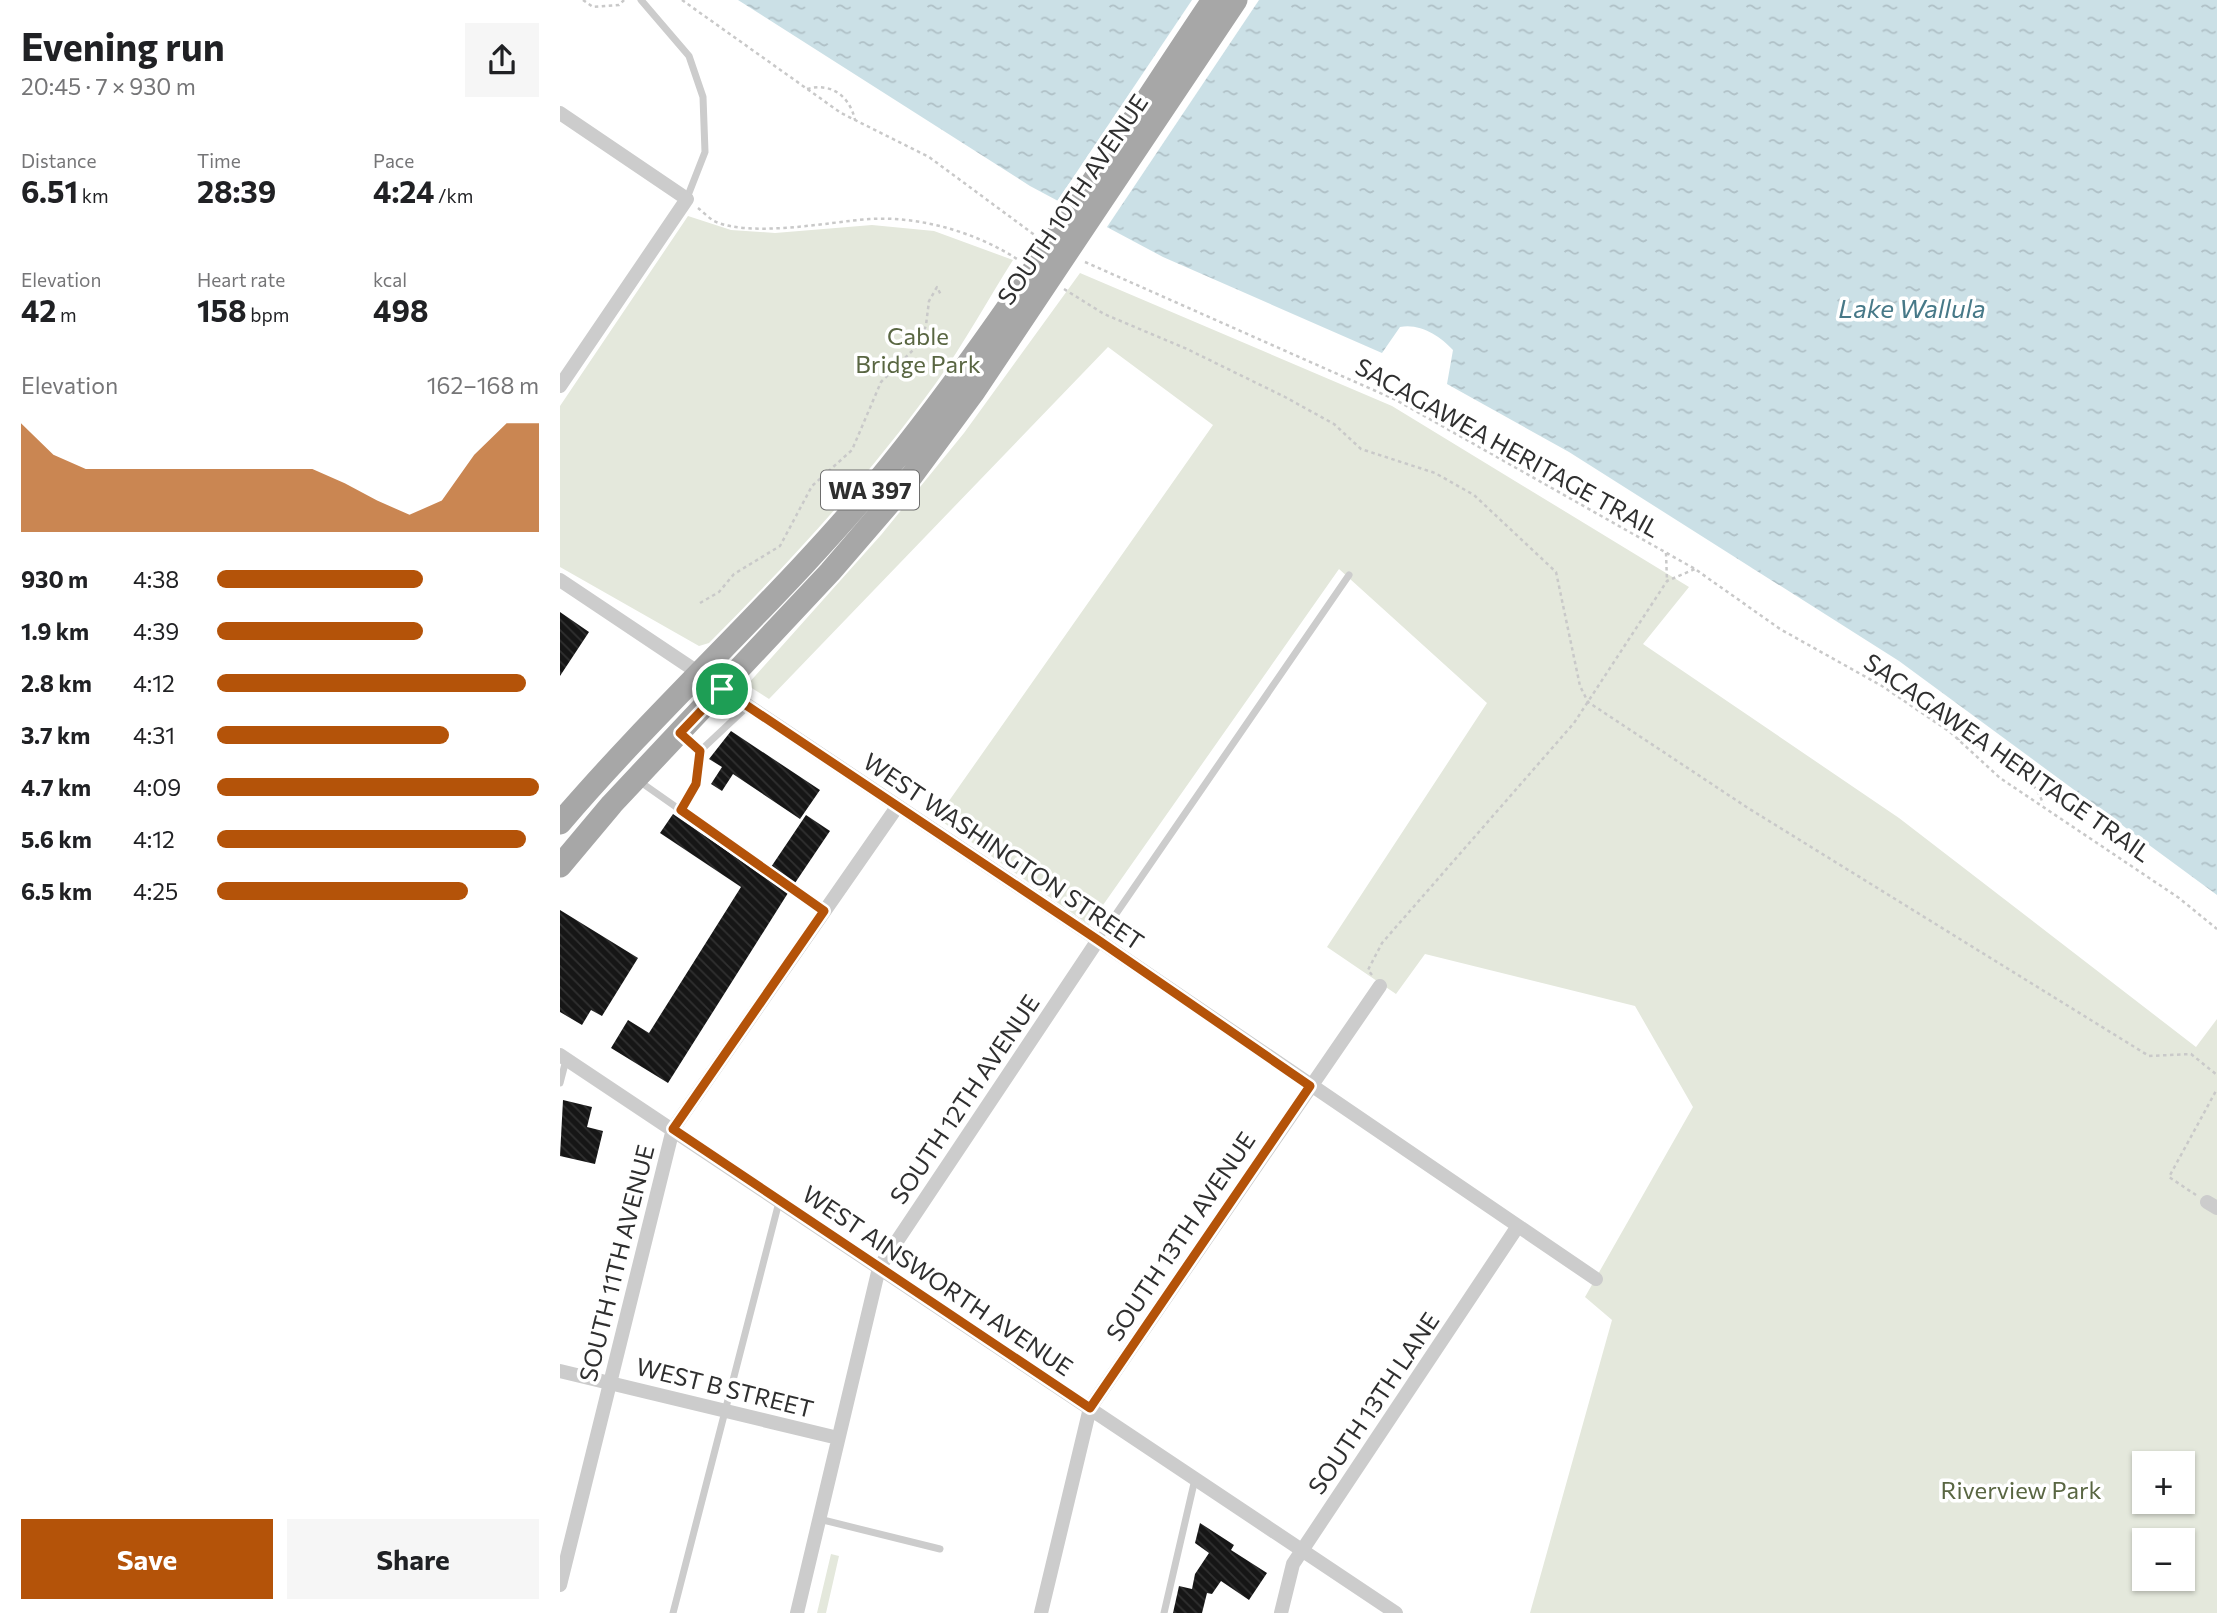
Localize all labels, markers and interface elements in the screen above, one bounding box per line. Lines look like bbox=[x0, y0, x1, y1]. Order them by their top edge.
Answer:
text: Evening run bbox=[21, 22, 225, 69]
button: share bbox=[465, 23, 539, 97]
text: 20:45 · 7 × 930 m bbox=[21, 72, 196, 100]
street label: SOUTH 10TH AVENUE bbox=[991, 88, 1153, 310]
text: Distance bbox=[21, 149, 97, 172]
text: Time bbox=[197, 149, 241, 172]
text: Pace bbox=[373, 149, 414, 172]
text: 6.51 bbox=[21, 172, 78, 209]
text: 28:39 bbox=[197, 172, 276, 209]
text: 4:24 bbox=[373, 172, 434, 209]
text: km bbox=[78, 184, 109, 207]
text: /km bbox=[434, 184, 473, 207]
text: Elevation bbox=[21, 268, 101, 291]
text: Heart rate bbox=[197, 268, 285, 291]
text: kcal bbox=[373, 268, 407, 291]
text: 42 bbox=[21, 291, 56, 328]
text: 158 bbox=[197, 291, 247, 328]
text: 498 bbox=[373, 291, 428, 328]
water label: Lake Wallula bbox=[1838, 292, 1986, 323]
text: m bbox=[56, 303, 76, 326]
text: bpm bbox=[247, 303, 289, 326]
park label: Cable Bridge Park bbox=[855, 321, 981, 378]
street label: SACAGAWEA HERITAGE TRAIL bbox=[1351, 351, 1665, 543]
text: Elevation bbox=[21, 371, 118, 399]
text: 162–168 m bbox=[427, 371, 539, 399]
road number: WA 397 bbox=[821, 470, 919, 510]
text: 930 m bbox=[21, 565, 88, 593]
text: 4:38 bbox=[133, 565, 179, 593]
text: 1.9 km bbox=[21, 617, 89, 645]
text: 4:39 bbox=[133, 617, 179, 645]
street label: SACAGAWEA HERITAGE TRAIL bbox=[1859, 647, 2157, 867]
pin bbox=[692, 659, 752, 719]
text: 2.8 km bbox=[21, 669, 92, 697]
text: 4:12 bbox=[133, 669, 175, 697]
icon: arrive bbox=[703, 670, 741, 708]
text: 3.7 km bbox=[21, 721, 90, 749]
text: 4:31 bbox=[133, 721, 175, 749]
street label: WEST WASHINGTON STREET bbox=[858, 746, 1150, 956]
text: 4.7 km bbox=[21, 773, 91, 801]
text: 4:09 bbox=[133, 773, 181, 801]
text: 5.6 km bbox=[21, 825, 92, 853]
text: 4:12 bbox=[133, 825, 175, 853]
text: 6.5 km bbox=[21, 877, 92, 905]
text: 4:25 bbox=[133, 877, 178, 905]
street label: SOUTH 12TH AVENUE bbox=[883, 989, 1045, 1209]
street label: SOUTH 13TH AVENUE bbox=[1099, 1126, 1261, 1346]
street label: SOUTH 11TH AVENUE bbox=[573, 1142, 659, 1384]
street label: WEST AINSWORTH AVENUE bbox=[797, 1179, 1079, 1381]
street label: SOUTH 13TH LANE bbox=[1301, 1307, 1445, 1499]
street label: WEST B STREET bbox=[633, 1351, 817, 1423]
map controls bbox=[2132, 1451, 2195, 1591]
button: + bbox=[2132, 1451, 2195, 1514]
park label: Riverview Park bbox=[1940, 1475, 2102, 1504]
button: Save bbox=[21, 1519, 273, 1599]
button: Share bbox=[287, 1519, 539, 1599]
button: − bbox=[2132, 1528, 2195, 1591]

